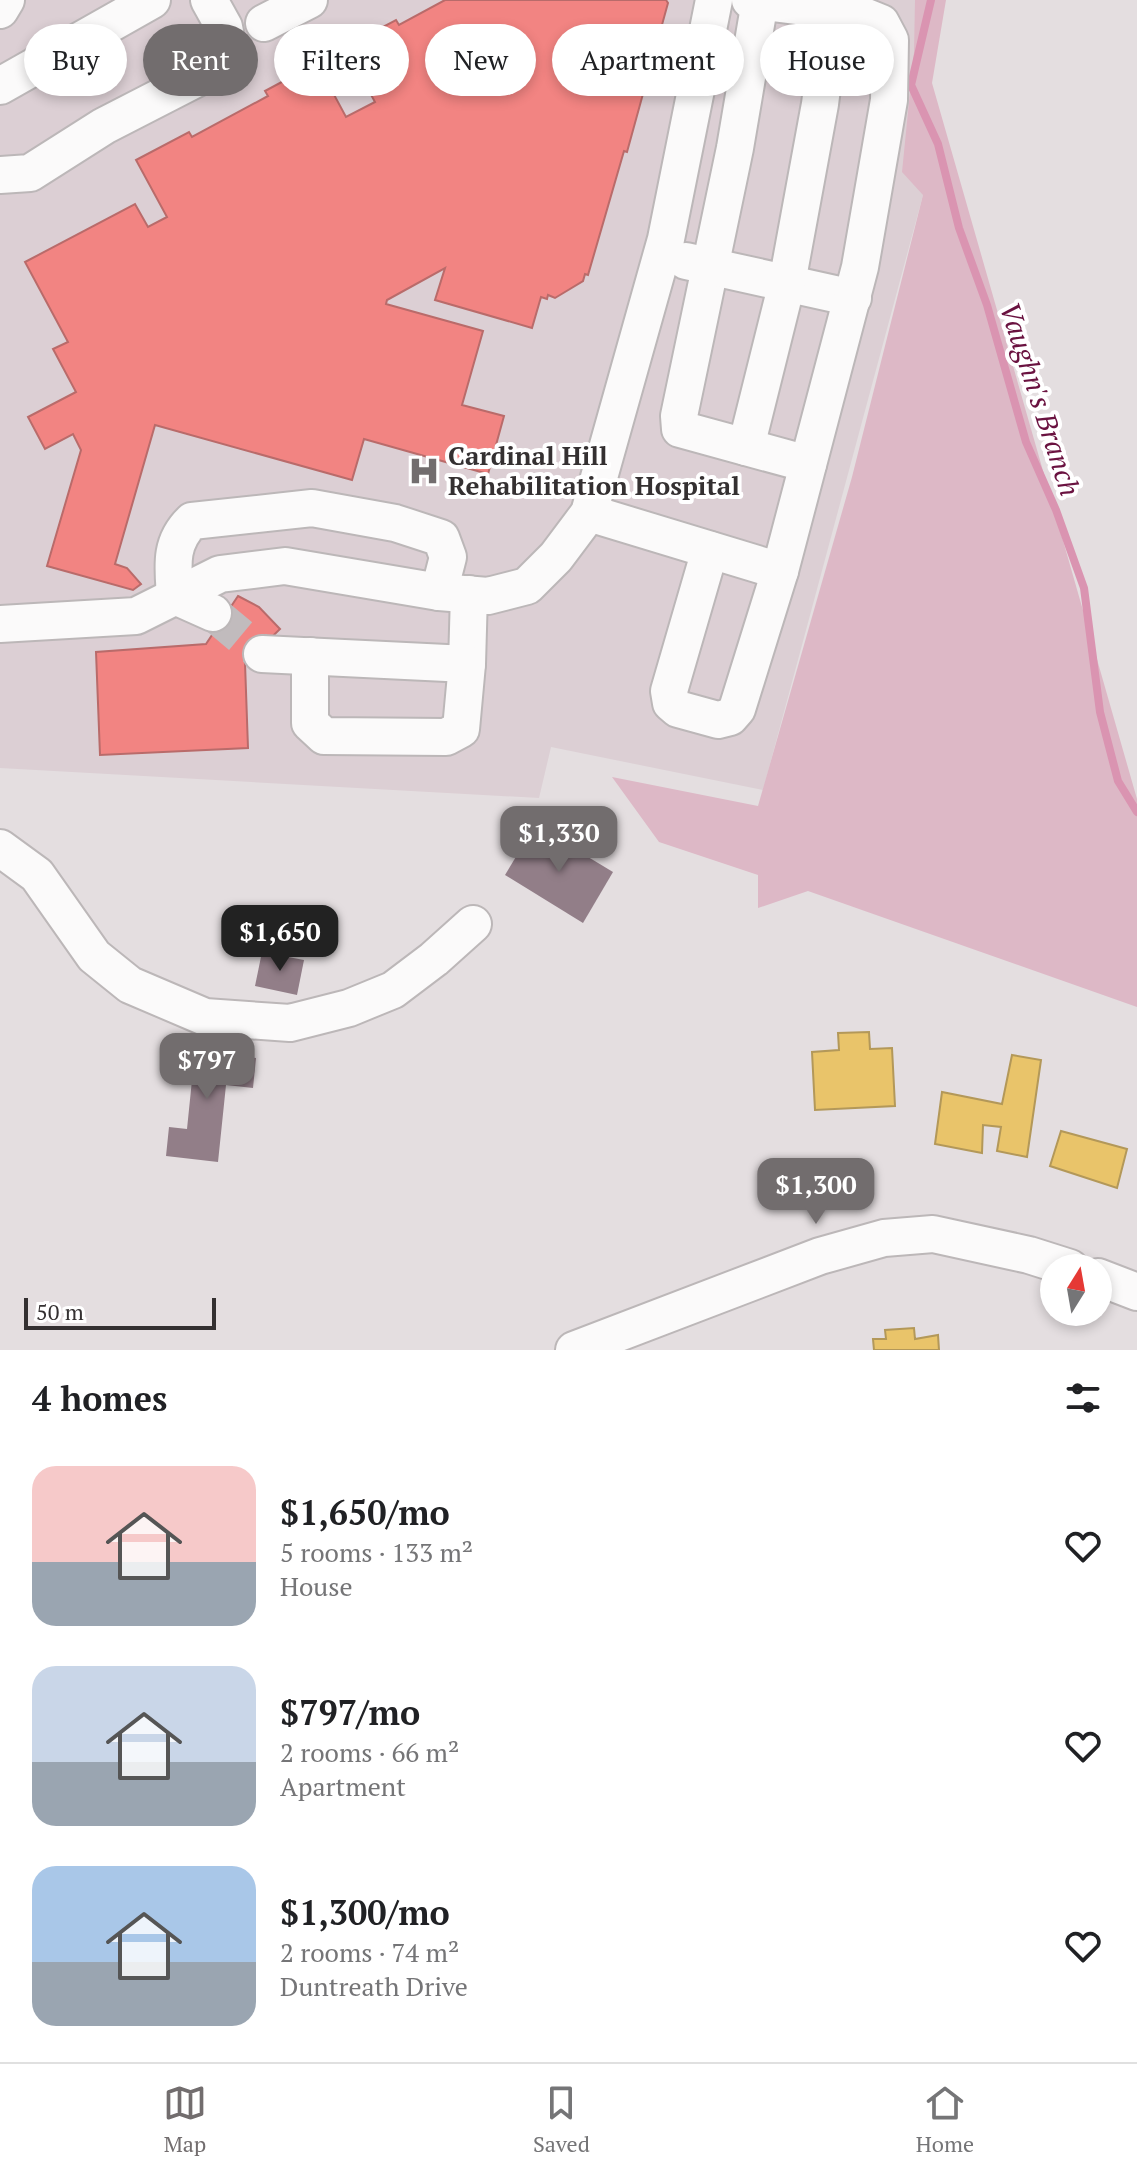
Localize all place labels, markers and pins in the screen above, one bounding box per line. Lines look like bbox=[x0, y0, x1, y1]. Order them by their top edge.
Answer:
place label: Cardinal Hill Rehabilitation Hospital bbox=[448, 438, 740, 502]
hospital icon: Cardinal Hill Rehabilitation Hospital bbox=[407, 454, 441, 488]
pin: $1,330 bbox=[494, 806, 624, 874]
pin: $1,650 bbox=[215, 905, 345, 973]
pin: $797 bbox=[160, 1033, 254, 1101]
pin: $1,300 bbox=[751, 1158, 881, 1226]

